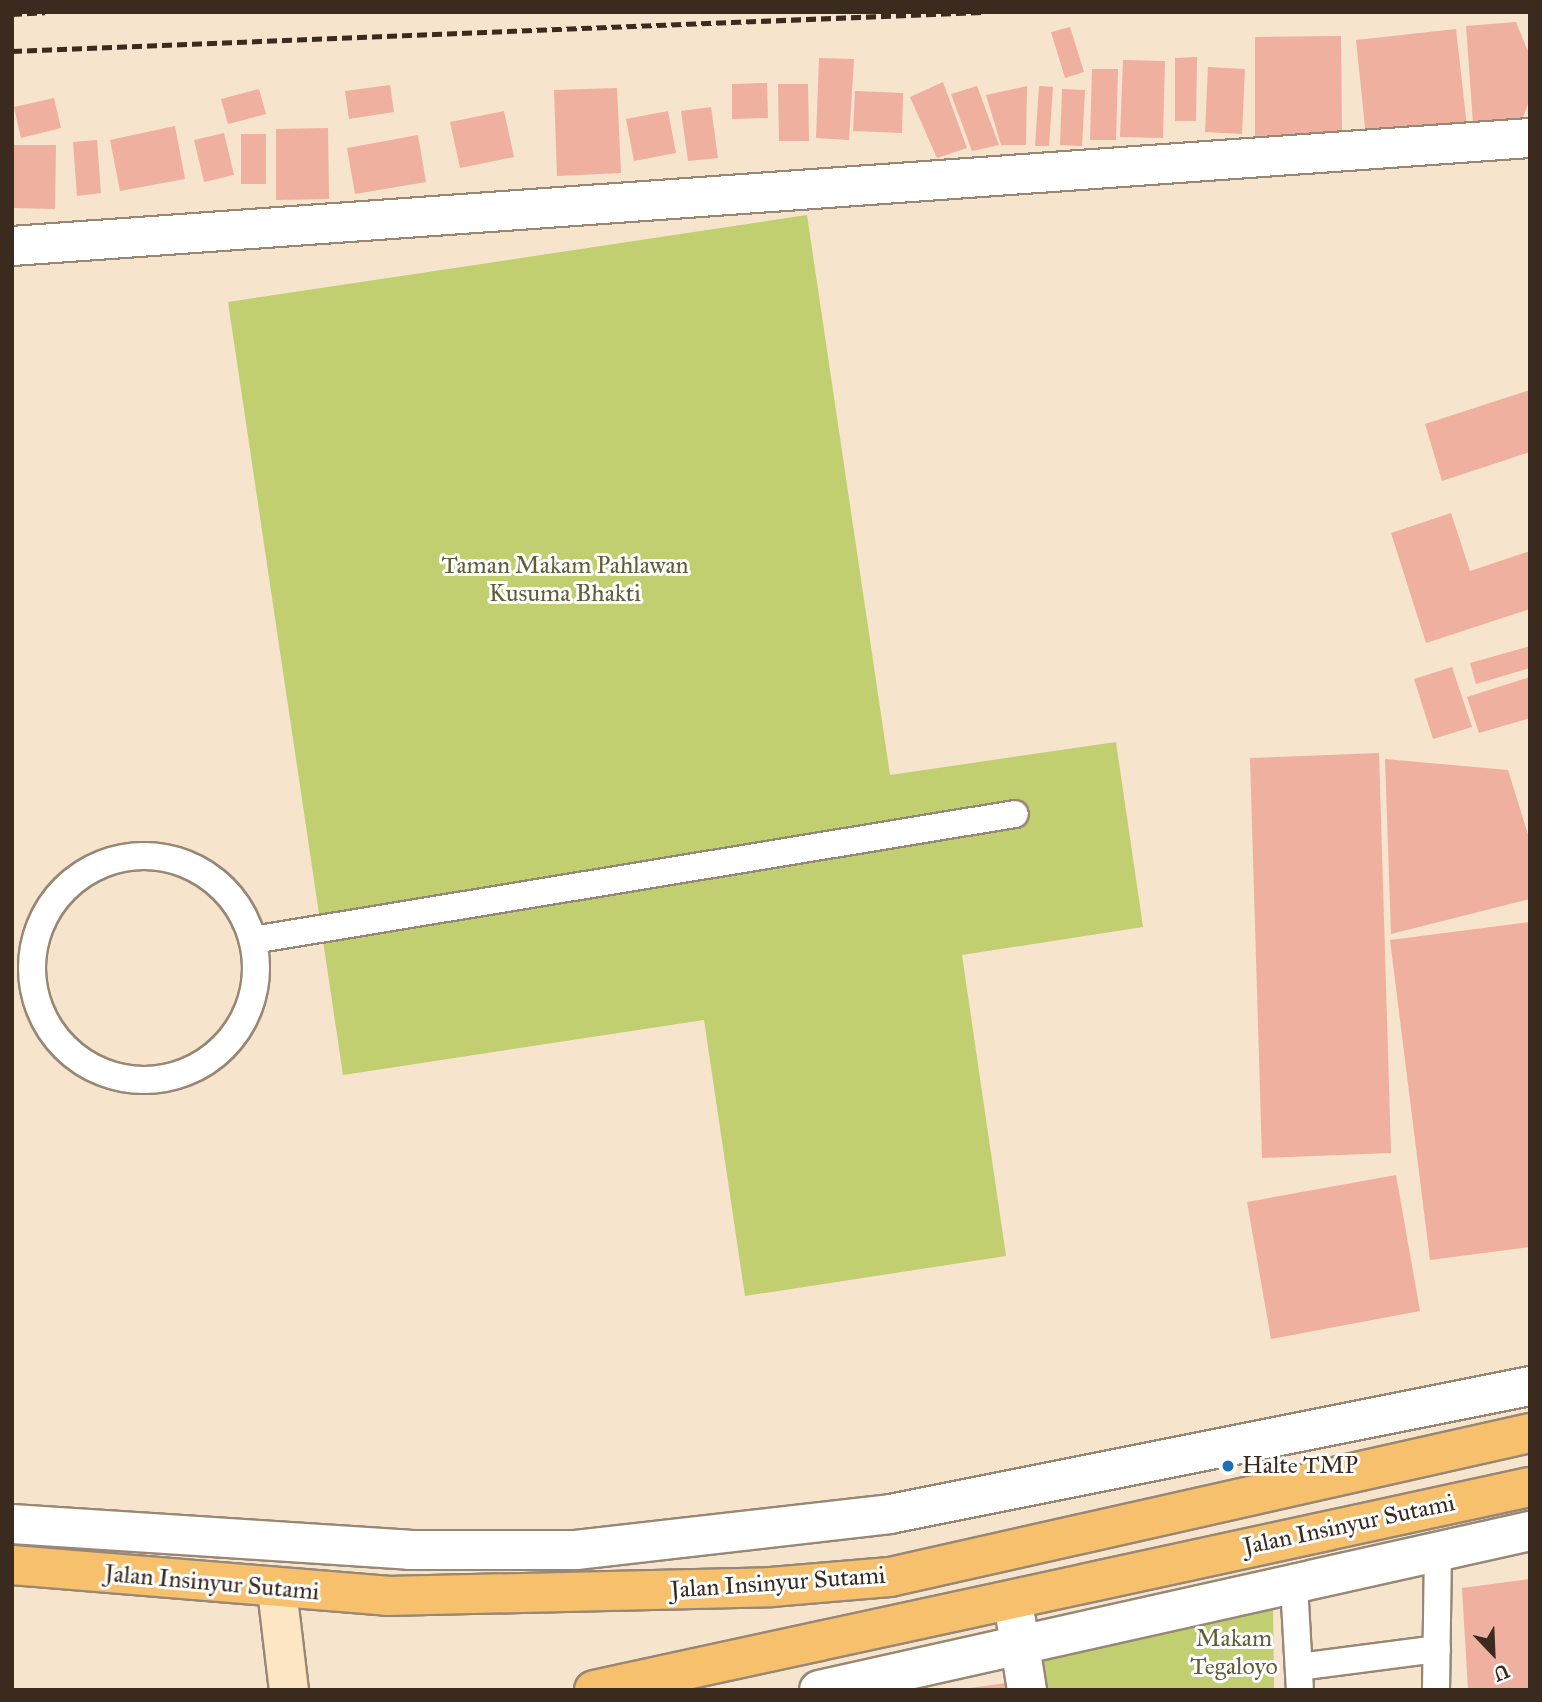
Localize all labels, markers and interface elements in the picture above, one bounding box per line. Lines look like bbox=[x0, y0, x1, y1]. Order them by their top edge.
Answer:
park label: Taman Makam Pahlawan Kusuma Bhakti bbox=[441, 552, 689, 608]
place label: Halte TMP bbox=[1242, 1452, 1358, 1480]
marker: Halte TMP bbox=[1220, 1458, 1236, 1474]
street label: Jalan Insinyur Sutami bbox=[1241, 1489, 1457, 1561]
street label: Jalan Insinyur Sutami bbox=[103, 1559, 321, 1607]
street label: Jalan Insinyur Sutami bbox=[670, 1561, 886, 1605]
north arrow bbox=[1458, 1618, 1528, 1688]
park label: Makam Tegaloyo bbox=[1190, 1625, 1278, 1681]
text: U bbox=[1490, 1659, 1513, 1686]

